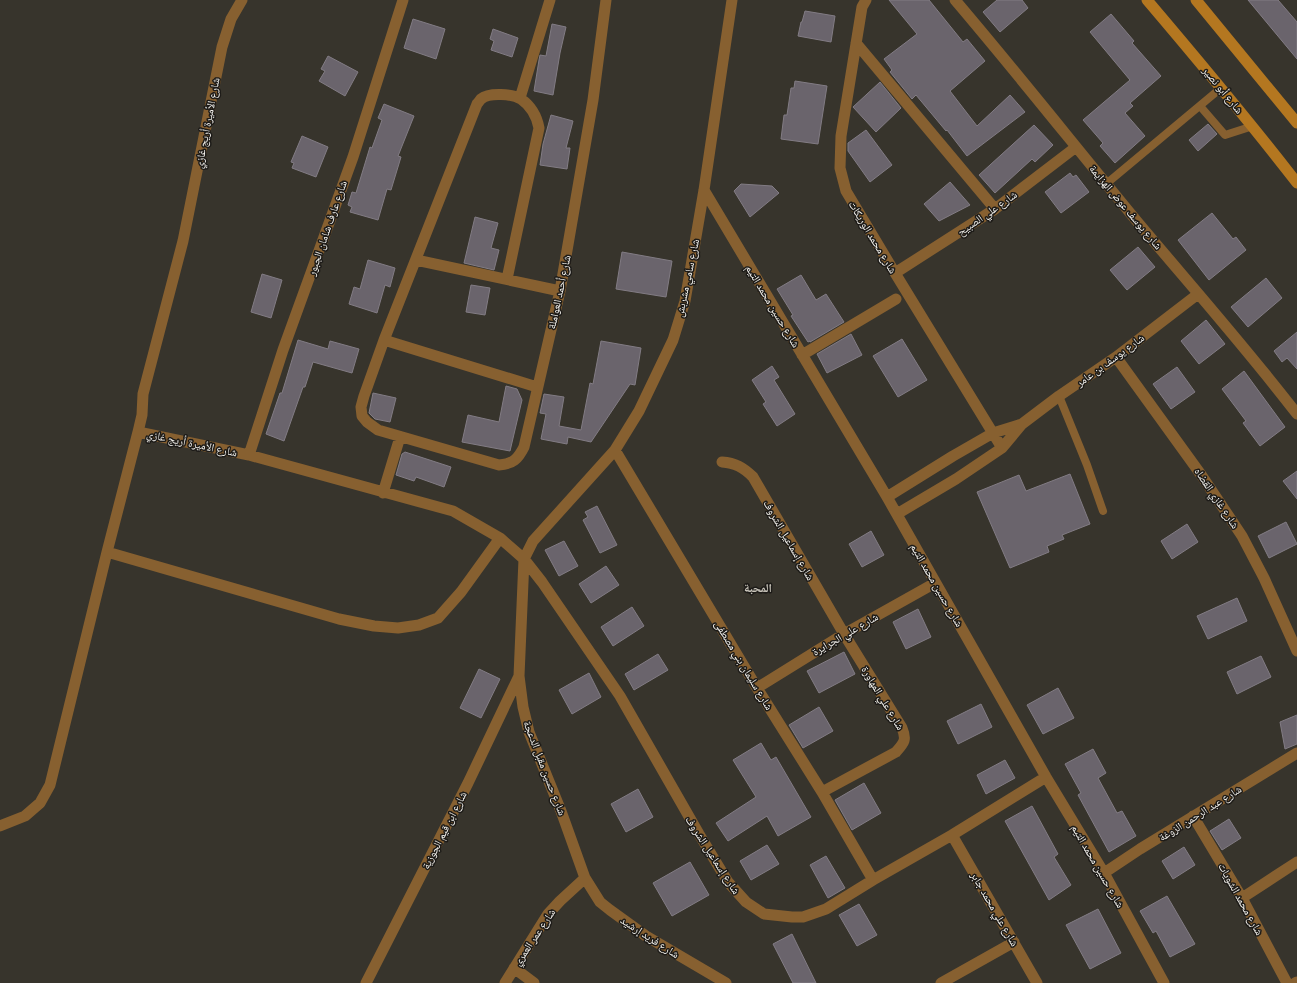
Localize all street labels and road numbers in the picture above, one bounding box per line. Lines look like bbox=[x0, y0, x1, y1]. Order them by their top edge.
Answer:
street label: شارع أبو نصير bbox=[1198, 63, 1246, 117]
street label: شارع الأميرة أريج غازي bbox=[191, 76, 224, 170]
street label: شارع يوسف عوض الهزايمة bbox=[1086, 163, 1165, 253]
street label: شارع عارف شامان الجبور bbox=[305, 179, 351, 279]
street label: شارع علي الصبيح bbox=[955, 188, 1021, 240]
street label: شارع محمد الوريكات bbox=[845, 198, 899, 277]
street label: شارع سامي مشربش bbox=[673, 238, 704, 319]
street label: شارع أحمد العواملة bbox=[544, 254, 575, 331]
street label: شارع حسين محمد التيم bbox=[742, 263, 802, 350]
street label: شارع يوسف بن عامر bbox=[1073, 331, 1147, 391]
street label: شارع الأميرة أريج غازي bbox=[145, 427, 239, 461]
street label: شارع غازي القضاه bbox=[1190, 465, 1242, 532]
street label: شارع إسماعيل الشروف bbox=[759, 498, 817, 583]
street label: شارع حسين محمد التيم bbox=[907, 541, 966, 630]
street label: شارع علي الجرايرة bbox=[810, 610, 881, 660]
street label: شارع سليمان بني مصطفى bbox=[710, 618, 776, 713]
street label: شارع علي المهاورة bbox=[857, 664, 907, 733]
street label: شارع حسين مقبل الدعجة bbox=[520, 719, 569, 818]
street label: شارع عبد الرحمن الزوغة bbox=[1156, 783, 1245, 845]
street label: شارع ابن قيم الجوزية bbox=[419, 789, 471, 872]
street label: شارع إسماعيل الشروف bbox=[682, 814, 743, 897]
street label: شارع حسين محمد التيم bbox=[1068, 822, 1127, 911]
street label: شارع محمد الشويات bbox=[1214, 861, 1266, 938]
street label: شارع علي محمد جابر bbox=[966, 869, 1021, 950]
street label: شارع عمر العمري bbox=[511, 906, 560, 969]
street label: شارع فريد إرشيد bbox=[617, 914, 682, 962]

